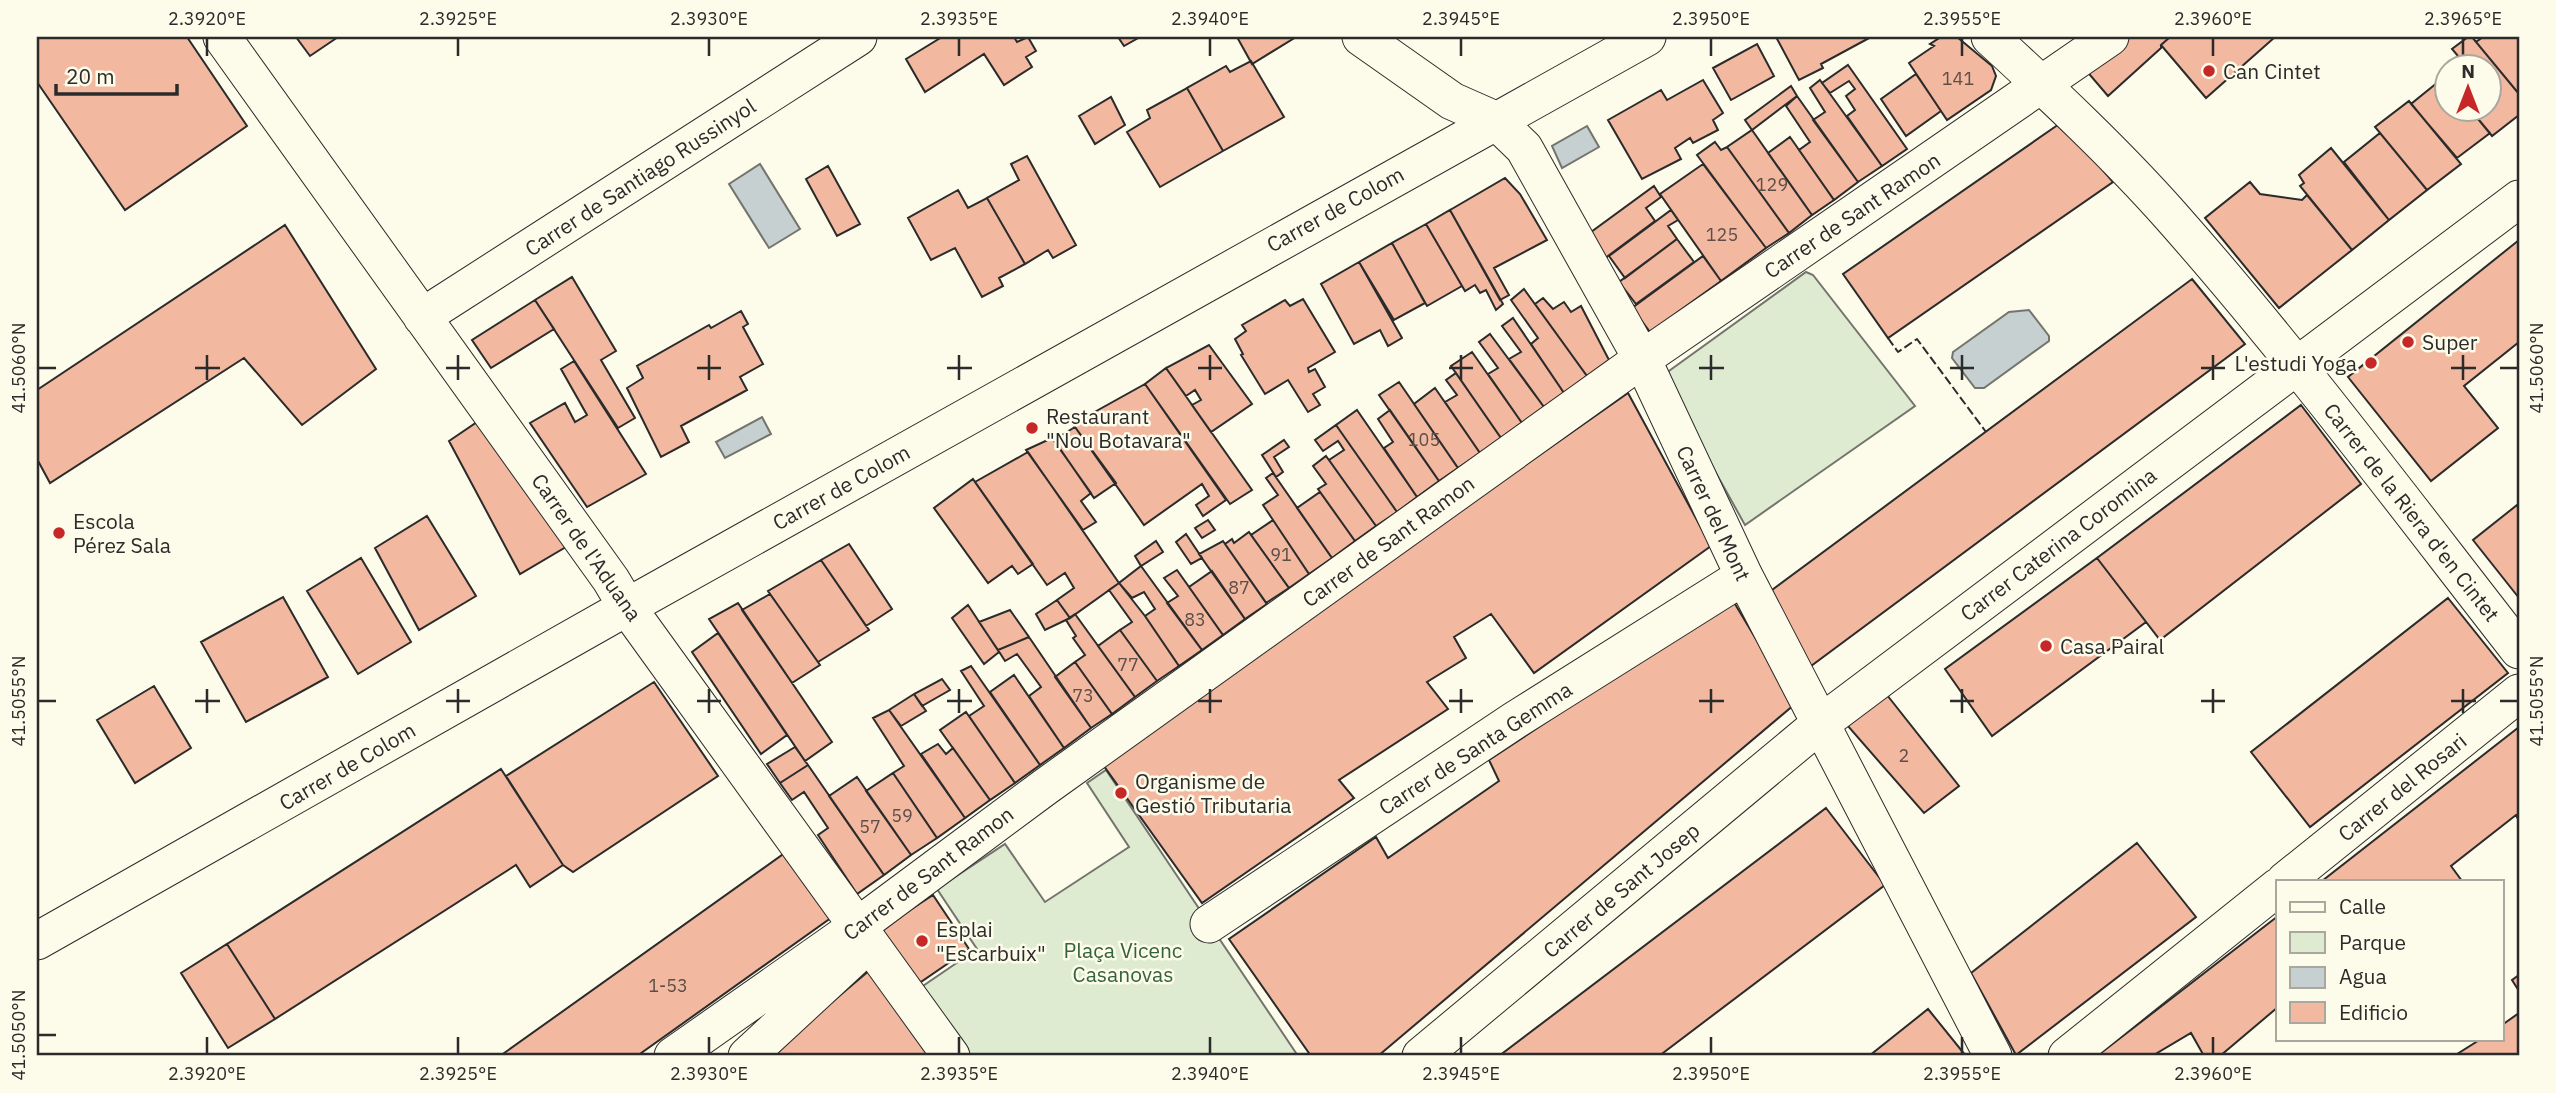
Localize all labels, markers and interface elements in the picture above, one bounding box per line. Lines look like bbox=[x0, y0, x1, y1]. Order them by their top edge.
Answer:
text: 2.3920°E bbox=[168, 7, 246, 30]
text: 2.3925°E bbox=[419, 7, 497, 30]
text: 2.3930°E bbox=[670, 7, 748, 30]
text: 2.3935°E bbox=[920, 7, 998, 30]
text: 2.3940°E bbox=[1171, 7, 1249, 30]
text: 2.3945°E bbox=[1422, 7, 1500, 30]
text: 2.3950°E bbox=[1672, 7, 1750, 30]
text: 2.3955°E bbox=[1923, 7, 2001, 30]
text: 2.3960°E bbox=[2174, 7, 2252, 30]
text: 2.3965°E bbox=[2424, 7, 2502, 30]
scale bar bbox=[56, 52, 177, 96]
north arrow bbox=[2434, 52, 2504, 122]
place label: Can Cintet bbox=[2223, 57, 2321, 85]
text: N bbox=[2461, 59, 2475, 83]
text: 20 m bbox=[66, 62, 115, 90]
marker: Can Cintet bbox=[2201, 63, 2217, 79]
house number: 141 bbox=[1942, 67, 1974, 90]
street label: Carrer de Santiago Russinyol bbox=[519, 92, 761, 262]
street label: Carrer de Sant Ramon bbox=[1759, 146, 1945, 284]
street label: Carrer de Colom bbox=[1261, 160, 1409, 258]
house number: 129 bbox=[1756, 173, 1788, 196]
house number: 125 bbox=[1706, 223, 1738, 246]
text: 41.5060°N bbox=[7, 323, 30, 413]
text: 41.5060°N bbox=[2525, 323, 2548, 413]
place label: Super bbox=[2422, 328, 2478, 356]
marker: Super bbox=[2400, 334, 2416, 350]
place label: L'estudi Yoga bbox=[2235, 349, 2357, 377]
marker: L'estudi Yoga bbox=[2363, 355, 2379, 371]
street label: Carrer de la Riera d'en Cintet bbox=[2318, 397, 2506, 627]
place label: Restaurant "Nou Botavara" bbox=[1046, 402, 1191, 454]
marker: Restaurant "Nou Botavara" bbox=[1024, 420, 1040, 436]
house number: 105 bbox=[1408, 428, 1440, 451]
street label: Carrer de Colom bbox=[767, 438, 915, 536]
street label: Carrer del Mont bbox=[1670, 441, 1758, 585]
street label: Carrer Caterina Coromina bbox=[1954, 461, 2162, 627]
street label: Carrer de l'Aduana bbox=[526, 468, 648, 626]
street label: Carrer de Sant Ramon bbox=[1296, 469, 1480, 613]
place label: Escola Pérez Sala bbox=[73, 507, 171, 559]
marker: Escola Pérez Sala bbox=[51, 525, 67, 541]
house number: 91 bbox=[1270, 543, 1292, 566]
house number: 87 bbox=[1228, 576, 1250, 599]
house number: 83 bbox=[1184, 608, 1206, 631]
place label: Casa Pairal bbox=[2060, 632, 2164, 660]
marker: Casa Pairal bbox=[2038, 638, 2054, 654]
house number: 77 bbox=[1117, 653, 1139, 676]
text: 41.5055°N bbox=[7, 656, 30, 746]
text: 41.5055°N bbox=[2525, 656, 2548, 746]
street label: Carrer de Santa Gemma bbox=[1373, 675, 1577, 821]
house number: 73 bbox=[1072, 684, 1094, 707]
street label: Carrer de Colom bbox=[274, 716, 420, 816]
street label: Carrer del Rosari bbox=[2332, 727, 2472, 847]
house number: 2 bbox=[1899, 744, 1909, 767]
place label: Organisme de Gestió Tributaria bbox=[1135, 767, 1291, 819]
marker: Organisme de Gestió Tributaria bbox=[1113, 785, 1129, 801]
street label: Carrer de Sant Ramon bbox=[837, 800, 1019, 946]
house number: 59 bbox=[891, 804, 913, 827]
house number: 57 bbox=[859, 815, 881, 838]
street label: Carrer de Sant Josep bbox=[1537, 816, 1705, 964]
legend bbox=[2276, 880, 2504, 1040]
text: Calle bbox=[2339, 892, 2386, 920]
place label: Esplai "Escarbuix" bbox=[936, 915, 1046, 967]
text: Parque bbox=[2339, 928, 2406, 956]
marker: Esplai "Escarbuix" bbox=[914, 933, 930, 949]
park label: Plaça Vicenc Casanovas bbox=[1064, 936, 1182, 988]
text: Agua bbox=[2339, 962, 2387, 990]
house number: 1-53 bbox=[648, 974, 688, 997]
text: 41.5050°N bbox=[7, 990, 30, 1080]
text: Edificio bbox=[2339, 998, 2408, 1026]
text: 2.3920°E bbox=[168, 1062, 246, 1085]
text: 2.3925°E bbox=[419, 1062, 497, 1085]
text: 2.3930°E bbox=[670, 1062, 748, 1085]
text: 2.3935°E bbox=[920, 1062, 998, 1085]
text: 2.3940°E bbox=[1171, 1062, 1249, 1085]
text: 2.3945°E bbox=[1422, 1062, 1500, 1085]
text: 2.3950°E bbox=[1672, 1062, 1750, 1085]
text: 2.3955°E bbox=[1923, 1062, 2001, 1085]
text: 2.3960°E bbox=[2174, 1062, 2252, 1085]

